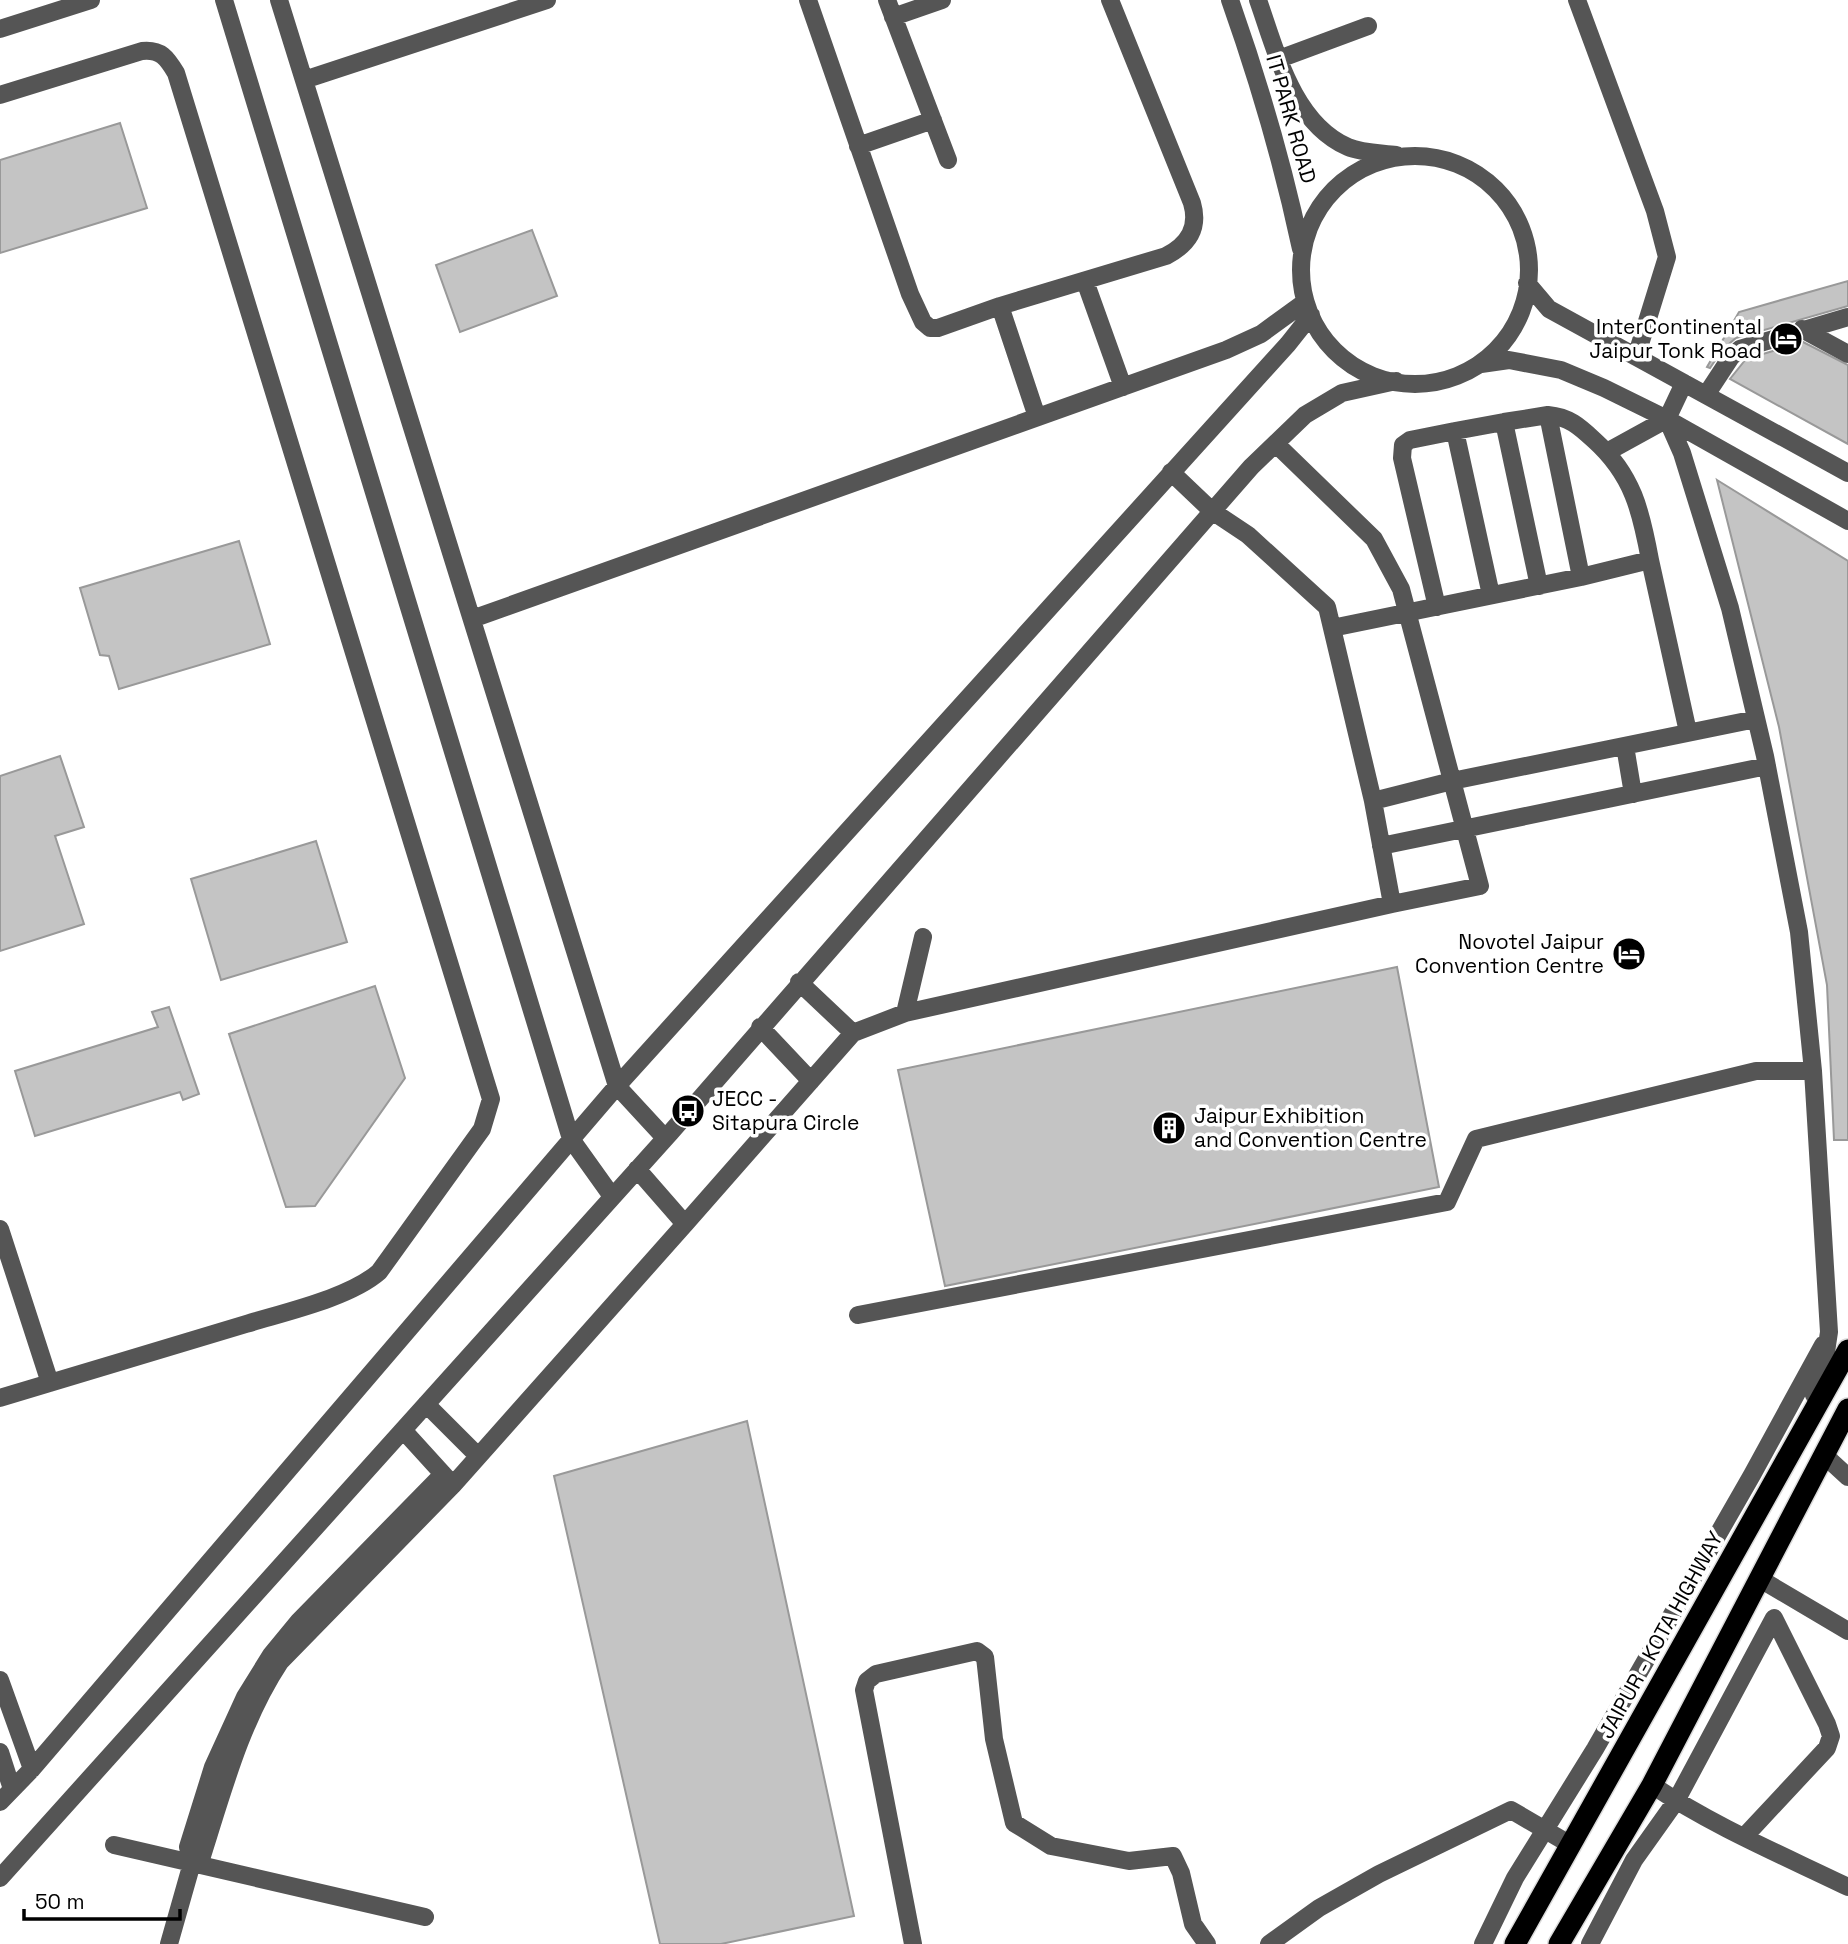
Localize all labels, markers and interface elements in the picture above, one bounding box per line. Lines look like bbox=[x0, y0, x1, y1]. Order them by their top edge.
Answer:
street label: IT PARK ROAD bbox=[1260, 51, 1323, 186]
place label: InterContinental Jaipur Tonk Road bbox=[1589, 313, 1762, 364]
hotel icon: InterContinental Jaipur Tonk Road bbox=[1767, 320, 1805, 358]
place label: Novotel Jaipur Convention Centre bbox=[1415, 928, 1604, 979]
hotel icon: Novotel Jaipur Convention Centre bbox=[1610, 935, 1648, 973]
place label: JECC - Sitapura Circle bbox=[712, 1085, 859, 1136]
bus stop icon: JECC - Sitapura Circle bbox=[669, 1092, 707, 1130]
place label: Jaipur Exhibition and Convention Centre bbox=[1194, 1102, 1427, 1153]
building icon: Jaipur Exhibition and Convention Centre bbox=[1150, 1109, 1188, 1147]
street label: JAIPUR - KOTA HIGHWAY bbox=[1592, 1526, 1729, 1743]
scale bar bbox=[24, 1878, 180, 1922]
text: 50 m bbox=[35, 1888, 85, 1915]

